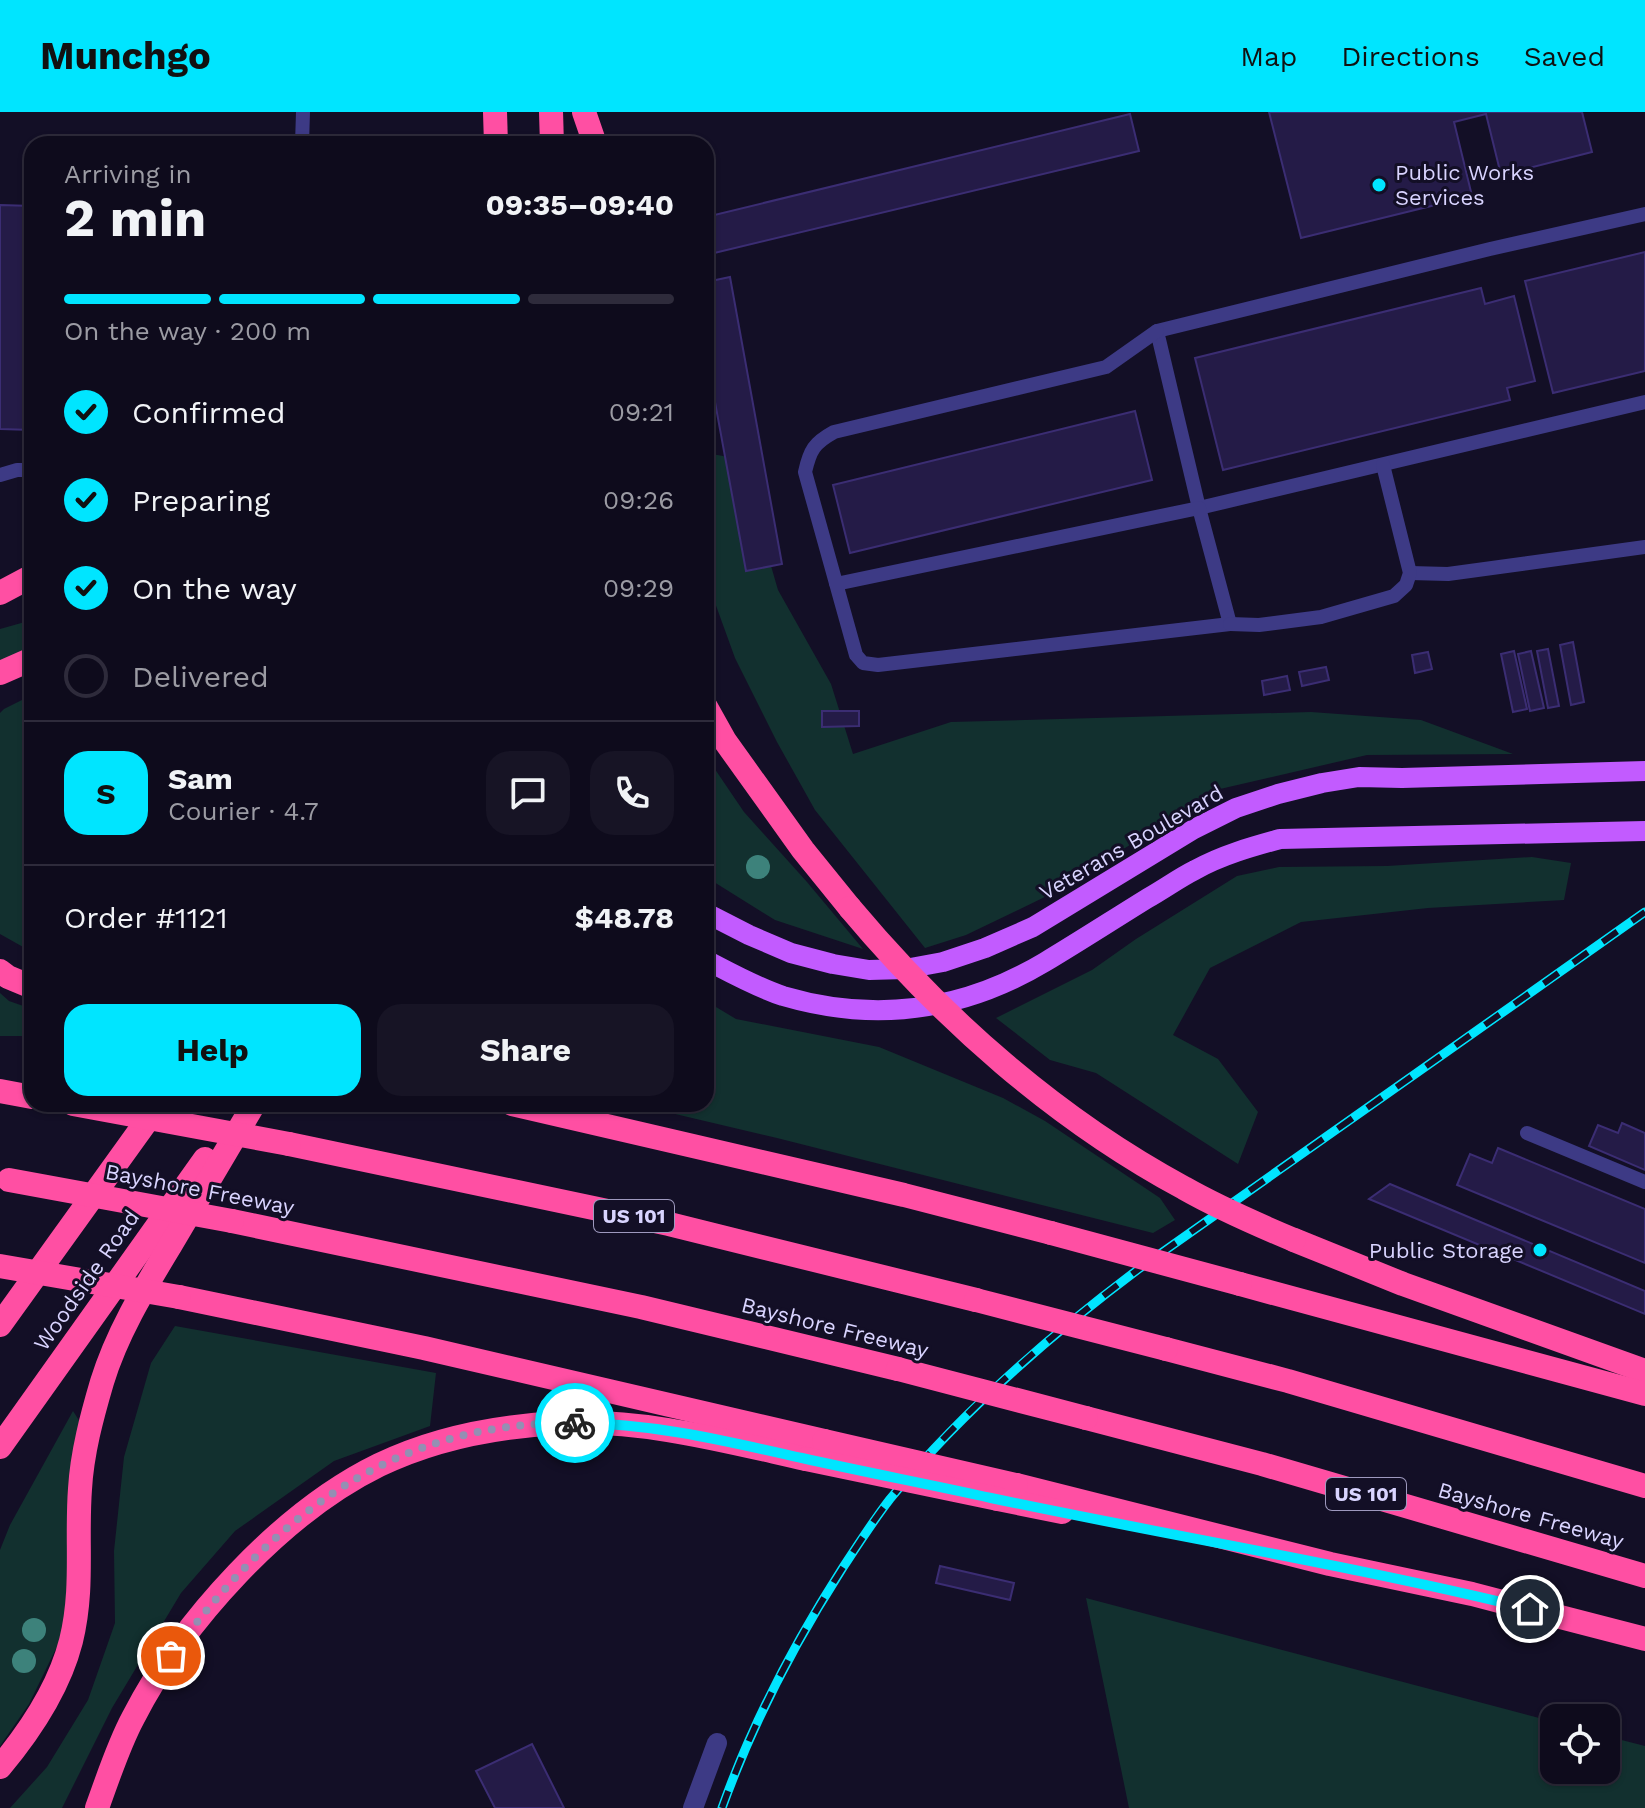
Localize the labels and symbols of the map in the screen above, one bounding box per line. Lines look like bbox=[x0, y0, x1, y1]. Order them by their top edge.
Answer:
place label: Public Works Services bbox=[1395, 160, 1534, 210]
marker: Public Works Services bbox=[1370, 176, 1388, 194]
street label: Veterans Boulevard bbox=[1035, 780, 1227, 905]
street label: Bayshore Freeway bbox=[103, 1159, 297, 1220]
road number: US 101 bbox=[594, 1200, 674, 1232]
street label: Woodside Road bbox=[29, 1205, 144, 1355]
place label: Public Storage bbox=[1369, 1238, 1524, 1263]
marker: Public Storage bbox=[1531, 1241, 1549, 1259]
street label: Bayshore Freeway bbox=[739, 1292, 932, 1363]
courier bbox=[535, 1383, 615, 1463]
street label: Bayshore Freeway bbox=[1435, 1477, 1627, 1554]
road number: US 101 bbox=[1326, 1478, 1406, 1510]
pin bbox=[1496, 1575, 1564, 1643]
pin bbox=[137, 1622, 205, 1690]

